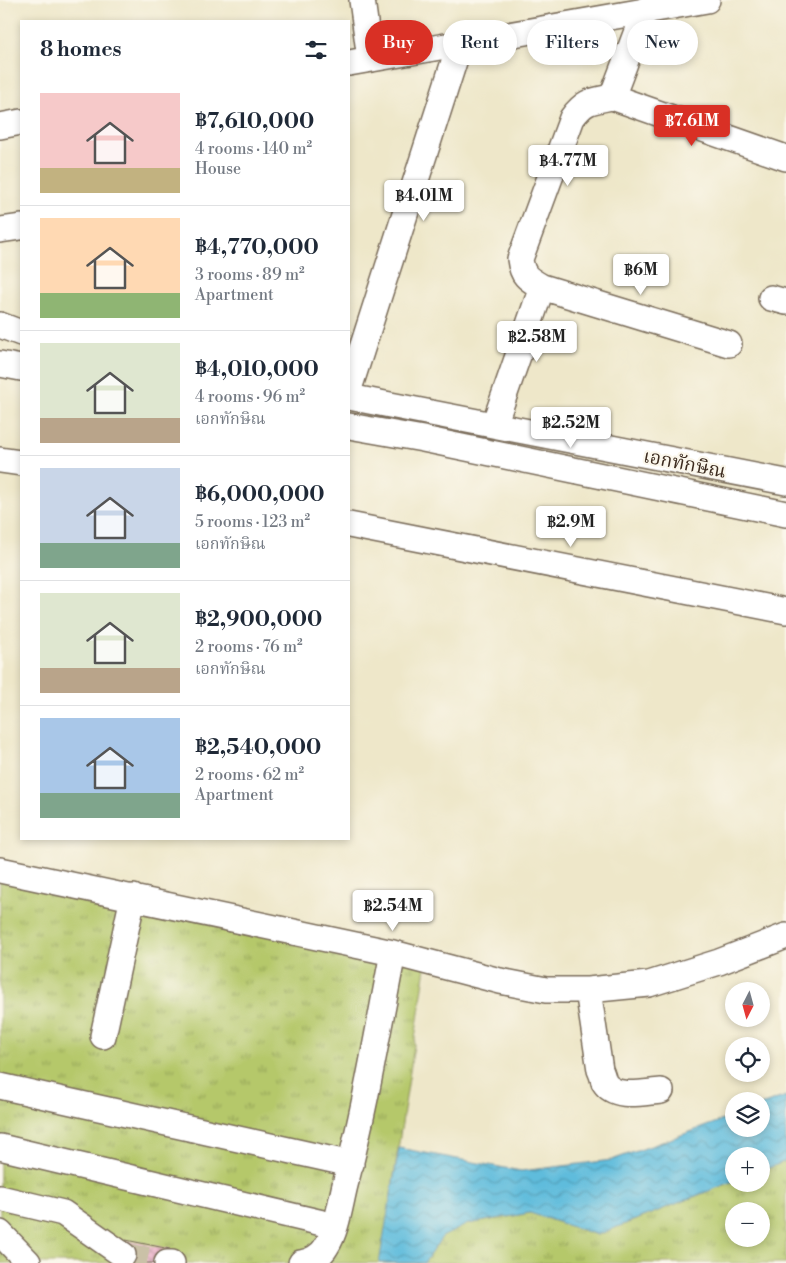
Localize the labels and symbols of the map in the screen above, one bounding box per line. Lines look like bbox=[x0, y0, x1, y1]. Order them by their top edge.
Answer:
pin: ฿7.61M bbox=[651, 104, 733, 147]
pin: ฿4.77M bbox=[527, 144, 609, 187]
pin: ฿4.01M bbox=[383, 180, 465, 222]
pin: ฿6M bbox=[617, 254, 665, 296]
pin: ฿2.58M bbox=[496, 320, 578, 363]
pin: ฿2.52M bbox=[530, 406, 612, 449]
street label: เอกทักษิณ bbox=[641, 444, 728, 484]
pin: ฿2.9M bbox=[536, 506, 606, 548]
pin: ฿2.54M bbox=[352, 890, 434, 932]
north arrow bbox=[725, 982, 770, 1028]

